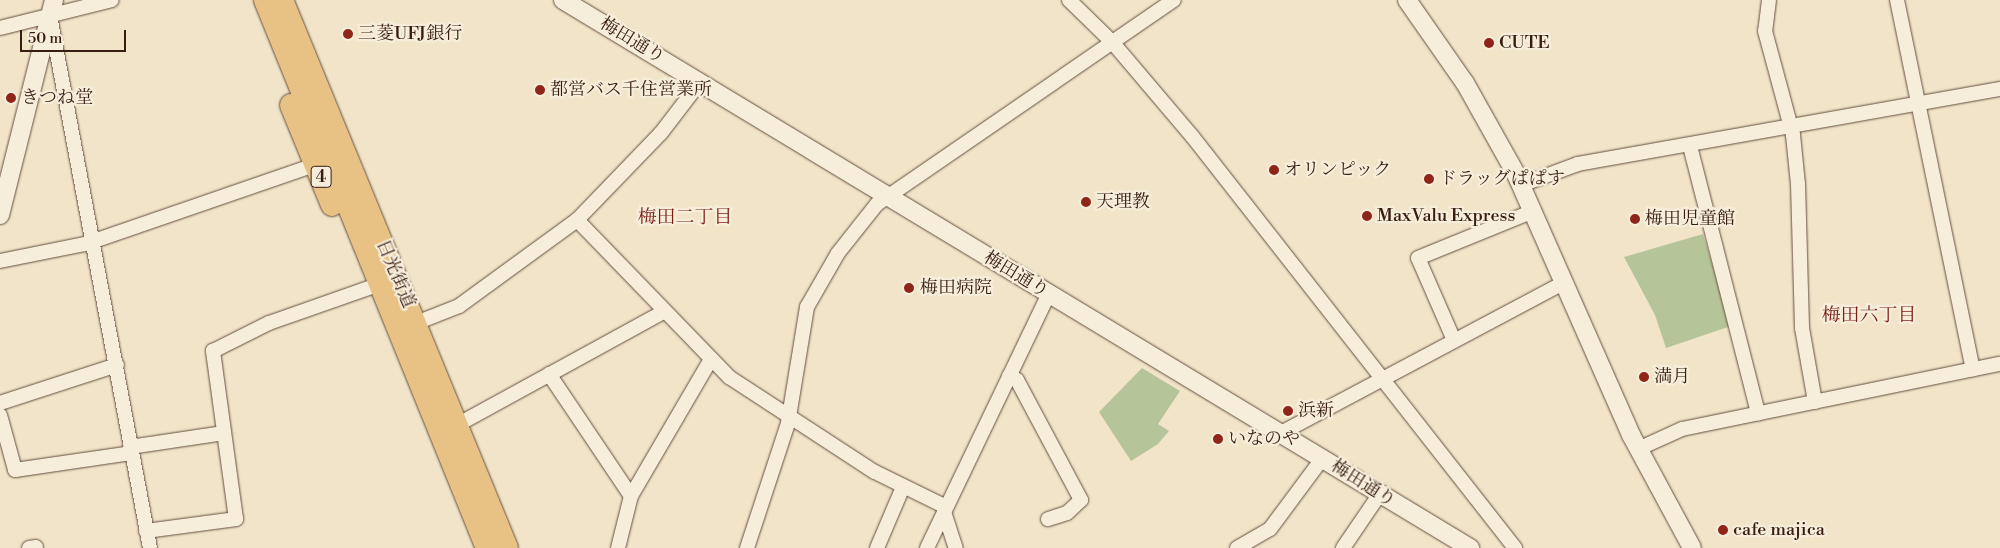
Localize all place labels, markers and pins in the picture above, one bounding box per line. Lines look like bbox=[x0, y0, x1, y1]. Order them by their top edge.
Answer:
place label: 三菱UFJ銀行 bbox=[358, 23, 462, 45]
marker: 三菱UFJ銀行 bbox=[342, 28, 354, 40]
place label: CUTE bbox=[1499, 32, 1550, 54]
marker: CUTE bbox=[1483, 37, 1495, 49]
place label: 都営バス千住営業所 bbox=[550, 79, 712, 101]
marker: 都営バス千住営業所 bbox=[534, 84, 546, 96]
place label: きつね堂 bbox=[21, 87, 93, 109]
marker: きつね堂 bbox=[5, 92, 17, 104]
place label: オリンピック bbox=[1284, 159, 1392, 181]
marker: オリンピック bbox=[1268, 164, 1280, 176]
place label: ドラッグぱぱす bbox=[1439, 168, 1565, 190]
marker: ドラッグぱぱす bbox=[1423, 173, 1435, 185]
place label: 天理教 bbox=[1096, 191, 1150, 213]
marker: 天理教 bbox=[1080, 196, 1092, 208]
place label: MaxValu Express bbox=[1377, 205, 1515, 227]
place label: 梅田児童館 bbox=[1645, 208, 1735, 230]
marker: MaxValu Express bbox=[1361, 210, 1373, 222]
marker: 梅田児童館 bbox=[1629, 213, 1641, 225]
place label: 梅田病院 bbox=[920, 277, 992, 299]
marker: 梅田病院 bbox=[902, 281, 916, 295]
place label: 満月 bbox=[1654, 366, 1690, 388]
marker: 満月 bbox=[1638, 371, 1650, 383]
place label: 浜新 bbox=[1298, 400, 1334, 422]
marker: 浜新 bbox=[1282, 405, 1294, 417]
place label: いなのや bbox=[1228, 428, 1300, 450]
marker: いなのや bbox=[1212, 433, 1224, 445]
place label: cafe majica bbox=[1733, 519, 1825, 541]
marker: cafe majica bbox=[1717, 524, 1729, 536]

